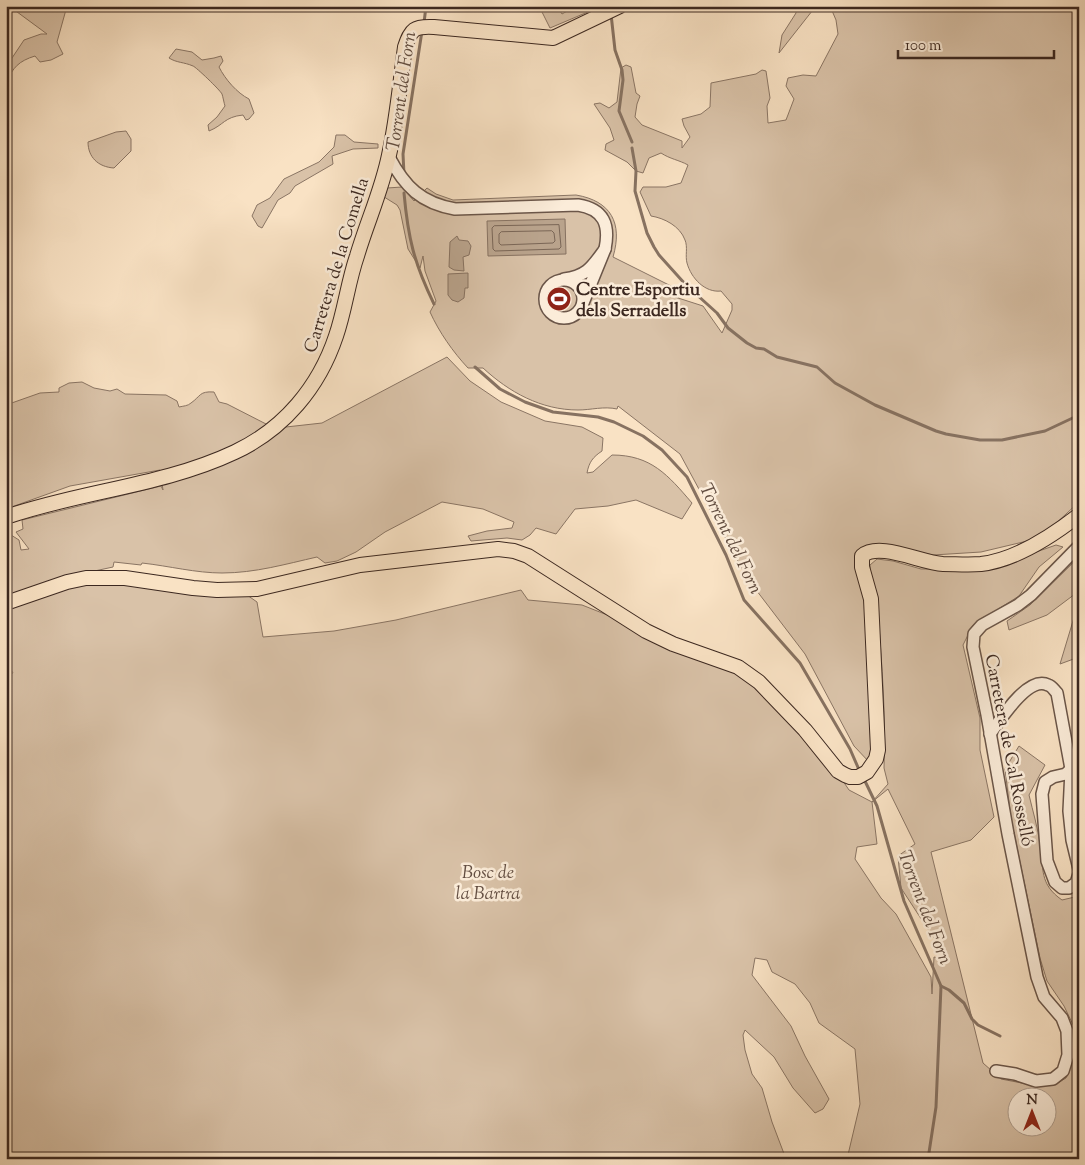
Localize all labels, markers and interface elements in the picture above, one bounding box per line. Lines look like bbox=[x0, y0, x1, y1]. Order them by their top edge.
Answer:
scale bar bbox=[898, 28, 1054, 60]
water label: Torrent del Forn bbox=[381, 30, 424, 153]
text: 100 m bbox=[905, 36, 942, 57]
street label: Carretera de la Comella bbox=[299, 175, 377, 356]
place label: Centre Esportiu dels Serradells bbox=[576, 278, 701, 325]
sports icon: Centre Esportiu dels Serradells bbox=[546, 286, 572, 312]
water label: Torrent del Forn bbox=[691, 479, 768, 599]
street label: Carretera de Cal Rosselló bbox=[977, 652, 1039, 849]
water label: Torrent del Forn bbox=[890, 847, 958, 969]
park label: Bosc de la Bartra bbox=[456, 861, 520, 908]
north arrow bbox=[1008, 1088, 1058, 1138]
text: N bbox=[1026, 1091, 1038, 1111]

